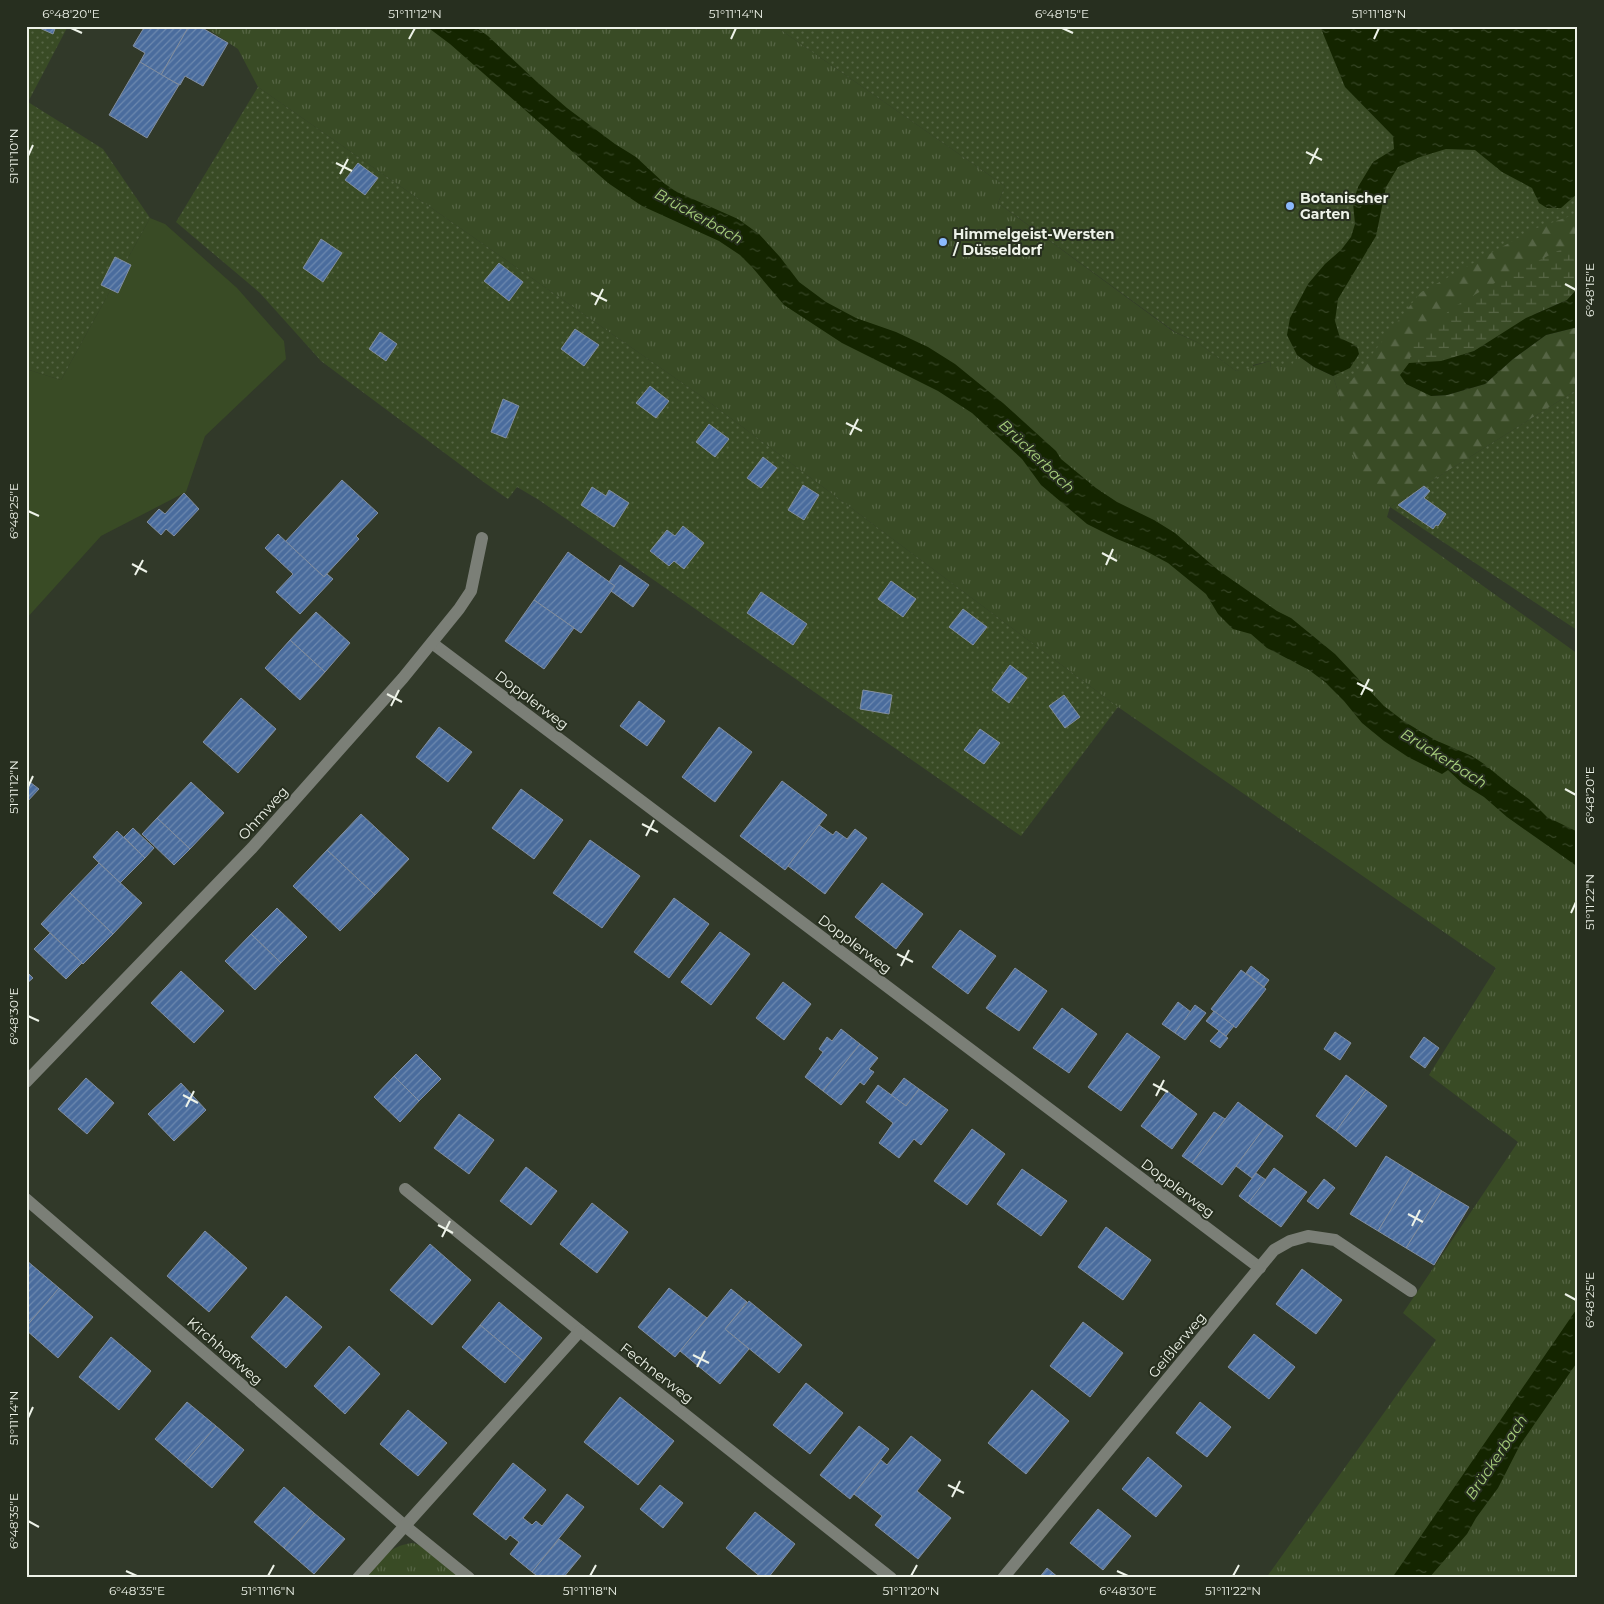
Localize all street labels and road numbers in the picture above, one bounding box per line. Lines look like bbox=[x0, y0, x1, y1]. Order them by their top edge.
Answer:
street label: Dopplerweg bbox=[492, 666, 572, 734]
street label: Ohmweg bbox=[234, 782, 292, 844]
street label: Dopplerweg bbox=[815, 910, 895, 978]
street label: Dopplerweg bbox=[1138, 1154, 1218, 1222]
street label: Geißlerweg bbox=[1144, 1308, 1210, 1382]
street label: Kirchhoffweg bbox=[183, 1313, 267, 1389]
street label: Fechnerweg bbox=[617, 1339, 697, 1407]

